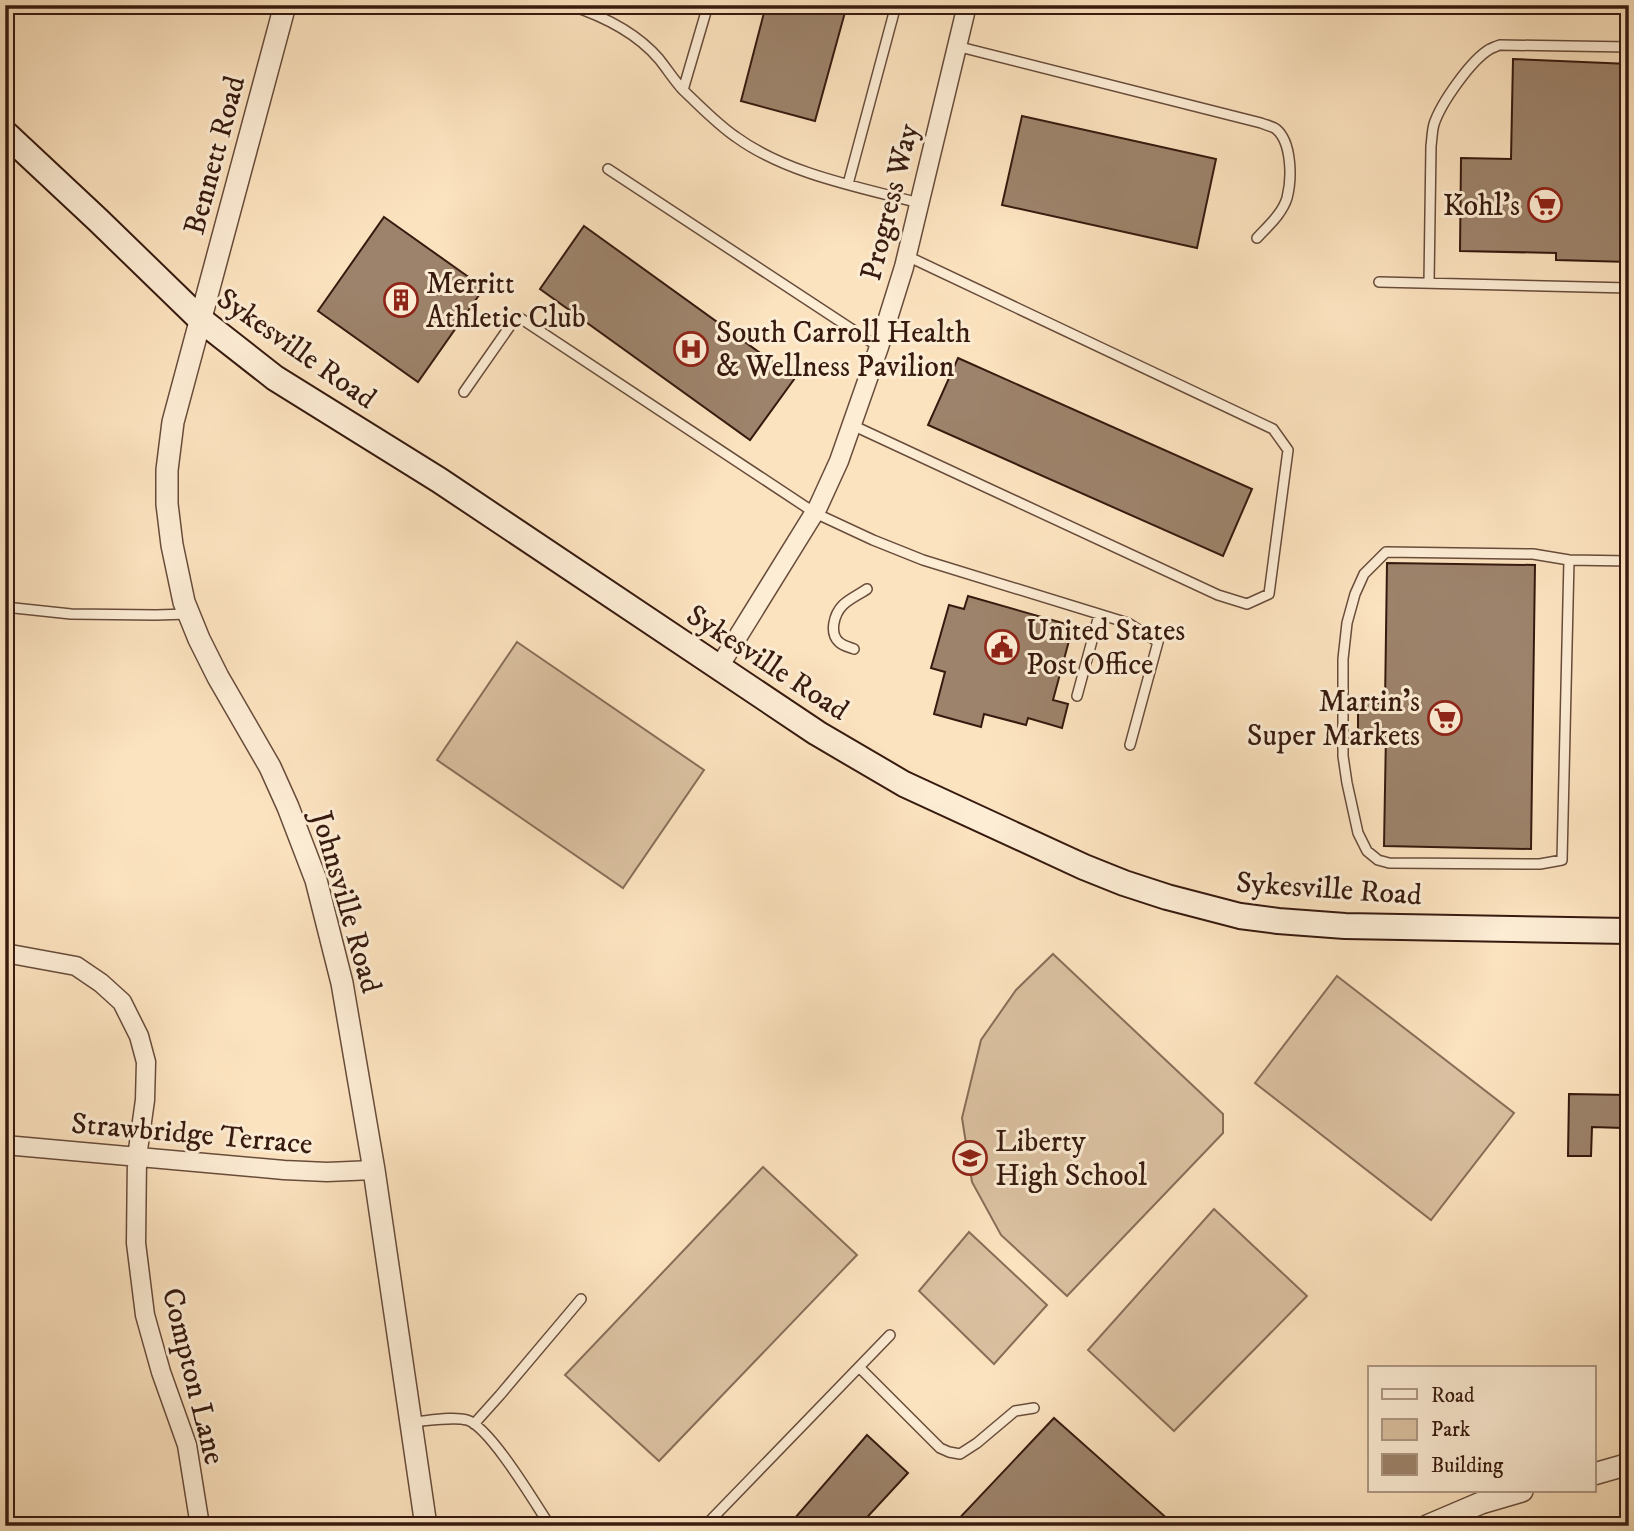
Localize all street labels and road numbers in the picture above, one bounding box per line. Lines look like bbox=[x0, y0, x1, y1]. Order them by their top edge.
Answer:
street label: Bennett Road bbox=[177, 72, 254, 239]
street label: Progress Way bbox=[853, 119, 928, 285]
street label: Sykesville Road bbox=[209, 281, 383, 418]
street label: Sykesville Road bbox=[679, 597, 855, 729]
street label: Johnsville Road bbox=[301, 804, 389, 997]
street label: Sykesville Road bbox=[1235, 865, 1423, 914]
street label: Strawbridge Terrace bbox=[70, 1106, 314, 1163]
street label: Compton Lane bbox=[153, 1284, 232, 1469]

